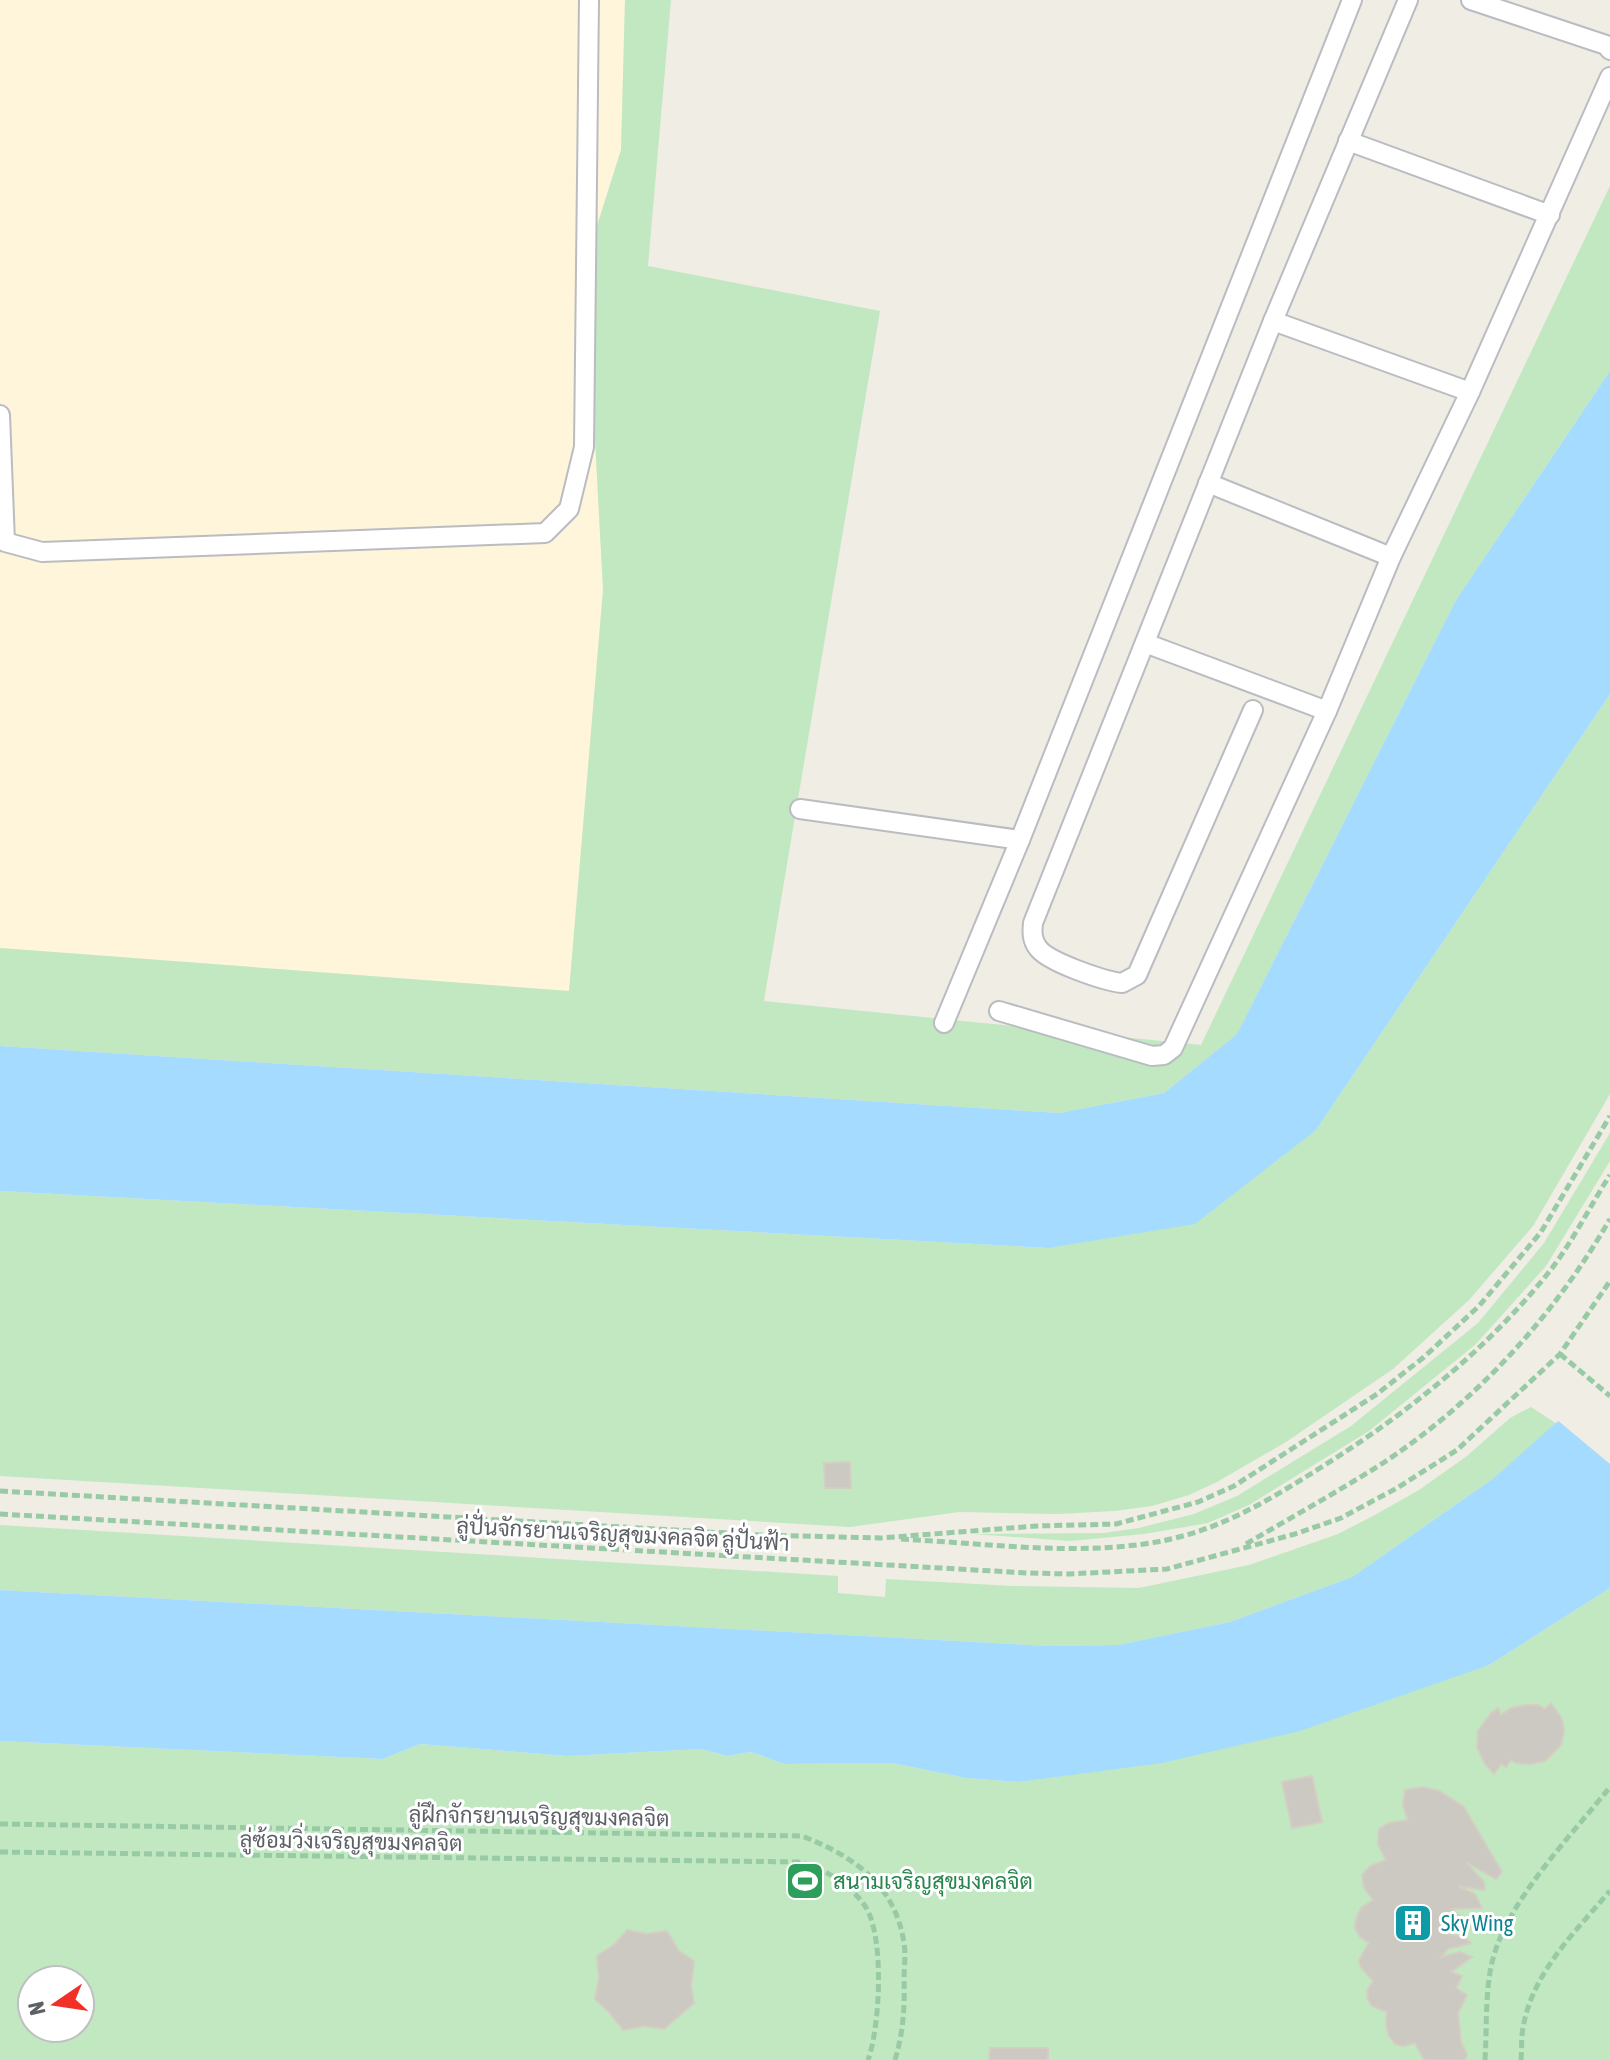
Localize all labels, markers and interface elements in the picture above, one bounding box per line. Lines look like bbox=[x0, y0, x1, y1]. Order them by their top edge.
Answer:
street label: ลู่ปั่นจักรยานเจริญสุขมงคลจิต ลู่ปั่นฟ้า bbox=[456, 1507, 791, 1559]
street label: ลู่ฝึกจักรยานเจริญสุขมงคลจิต bbox=[408, 1801, 670, 1834]
street label: ลู่ซ้อมวิ่งเจริญสุขมงคลจิต bbox=[239, 1821, 463, 1859]
sports icon: สนามเจริญสุขมงคลจิต bbox=[784, 1860, 826, 1902]
place label: สนามเจริญสุขมงคลจิต bbox=[833, 1868, 1033, 1897]
building icon: Sky Wing bbox=[1392, 1902, 1434, 1944]
place label: Sky Wing bbox=[1441, 1910, 1514, 1936]
north arrow bbox=[16, 1964, 96, 2044]
text: N bbox=[22, 1999, 51, 2018]

